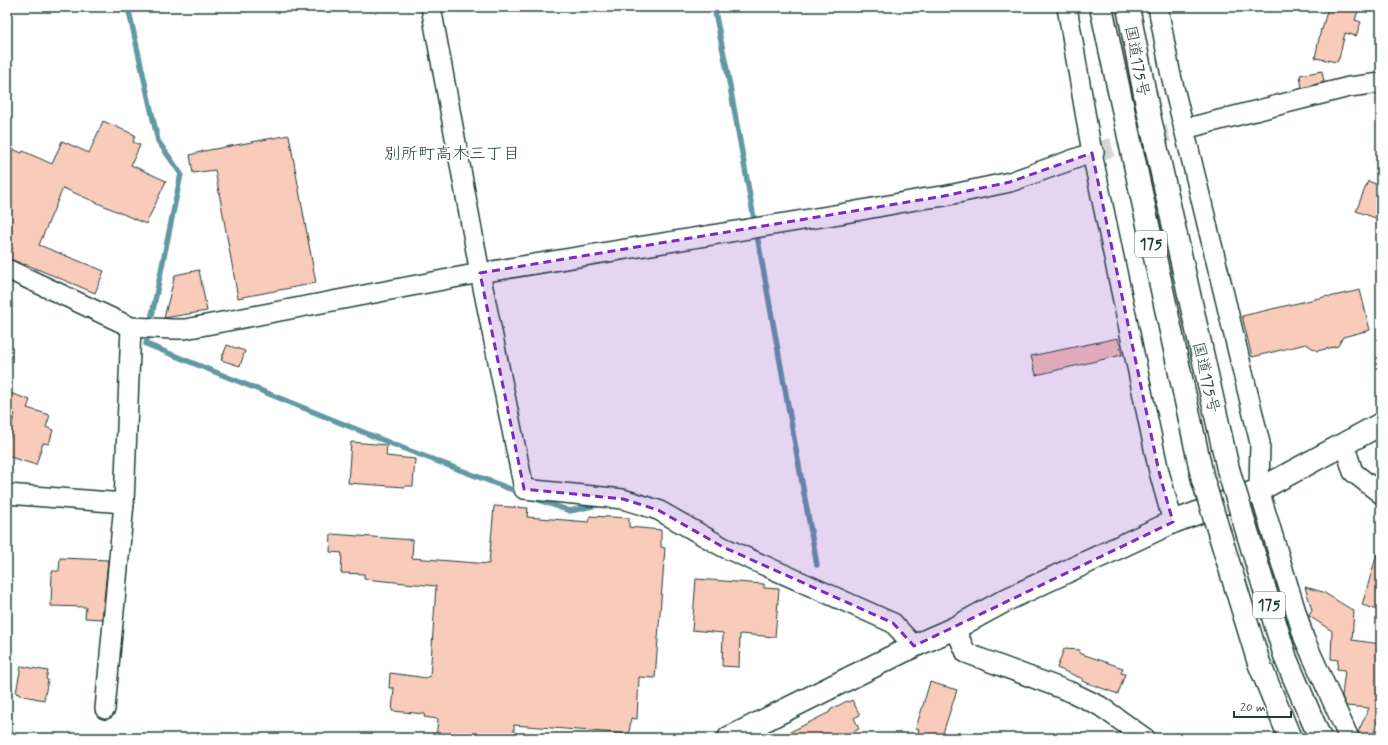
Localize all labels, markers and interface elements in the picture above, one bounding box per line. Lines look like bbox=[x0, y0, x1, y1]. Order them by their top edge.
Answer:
street label: 国道175号 bbox=[1119, 24, 1154, 99]
district label: 別所町高木三丁目 bbox=[384, 143, 520, 165]
road number: 175 bbox=[1135, 231, 1167, 257]
street label: 国道175号 bbox=[1187, 340, 1224, 415]
road number: 175 bbox=[1253, 592, 1285, 618]
scale bar bbox=[1234, 693, 1291, 719]
text: 20 m bbox=[1240, 700, 1266, 716]

